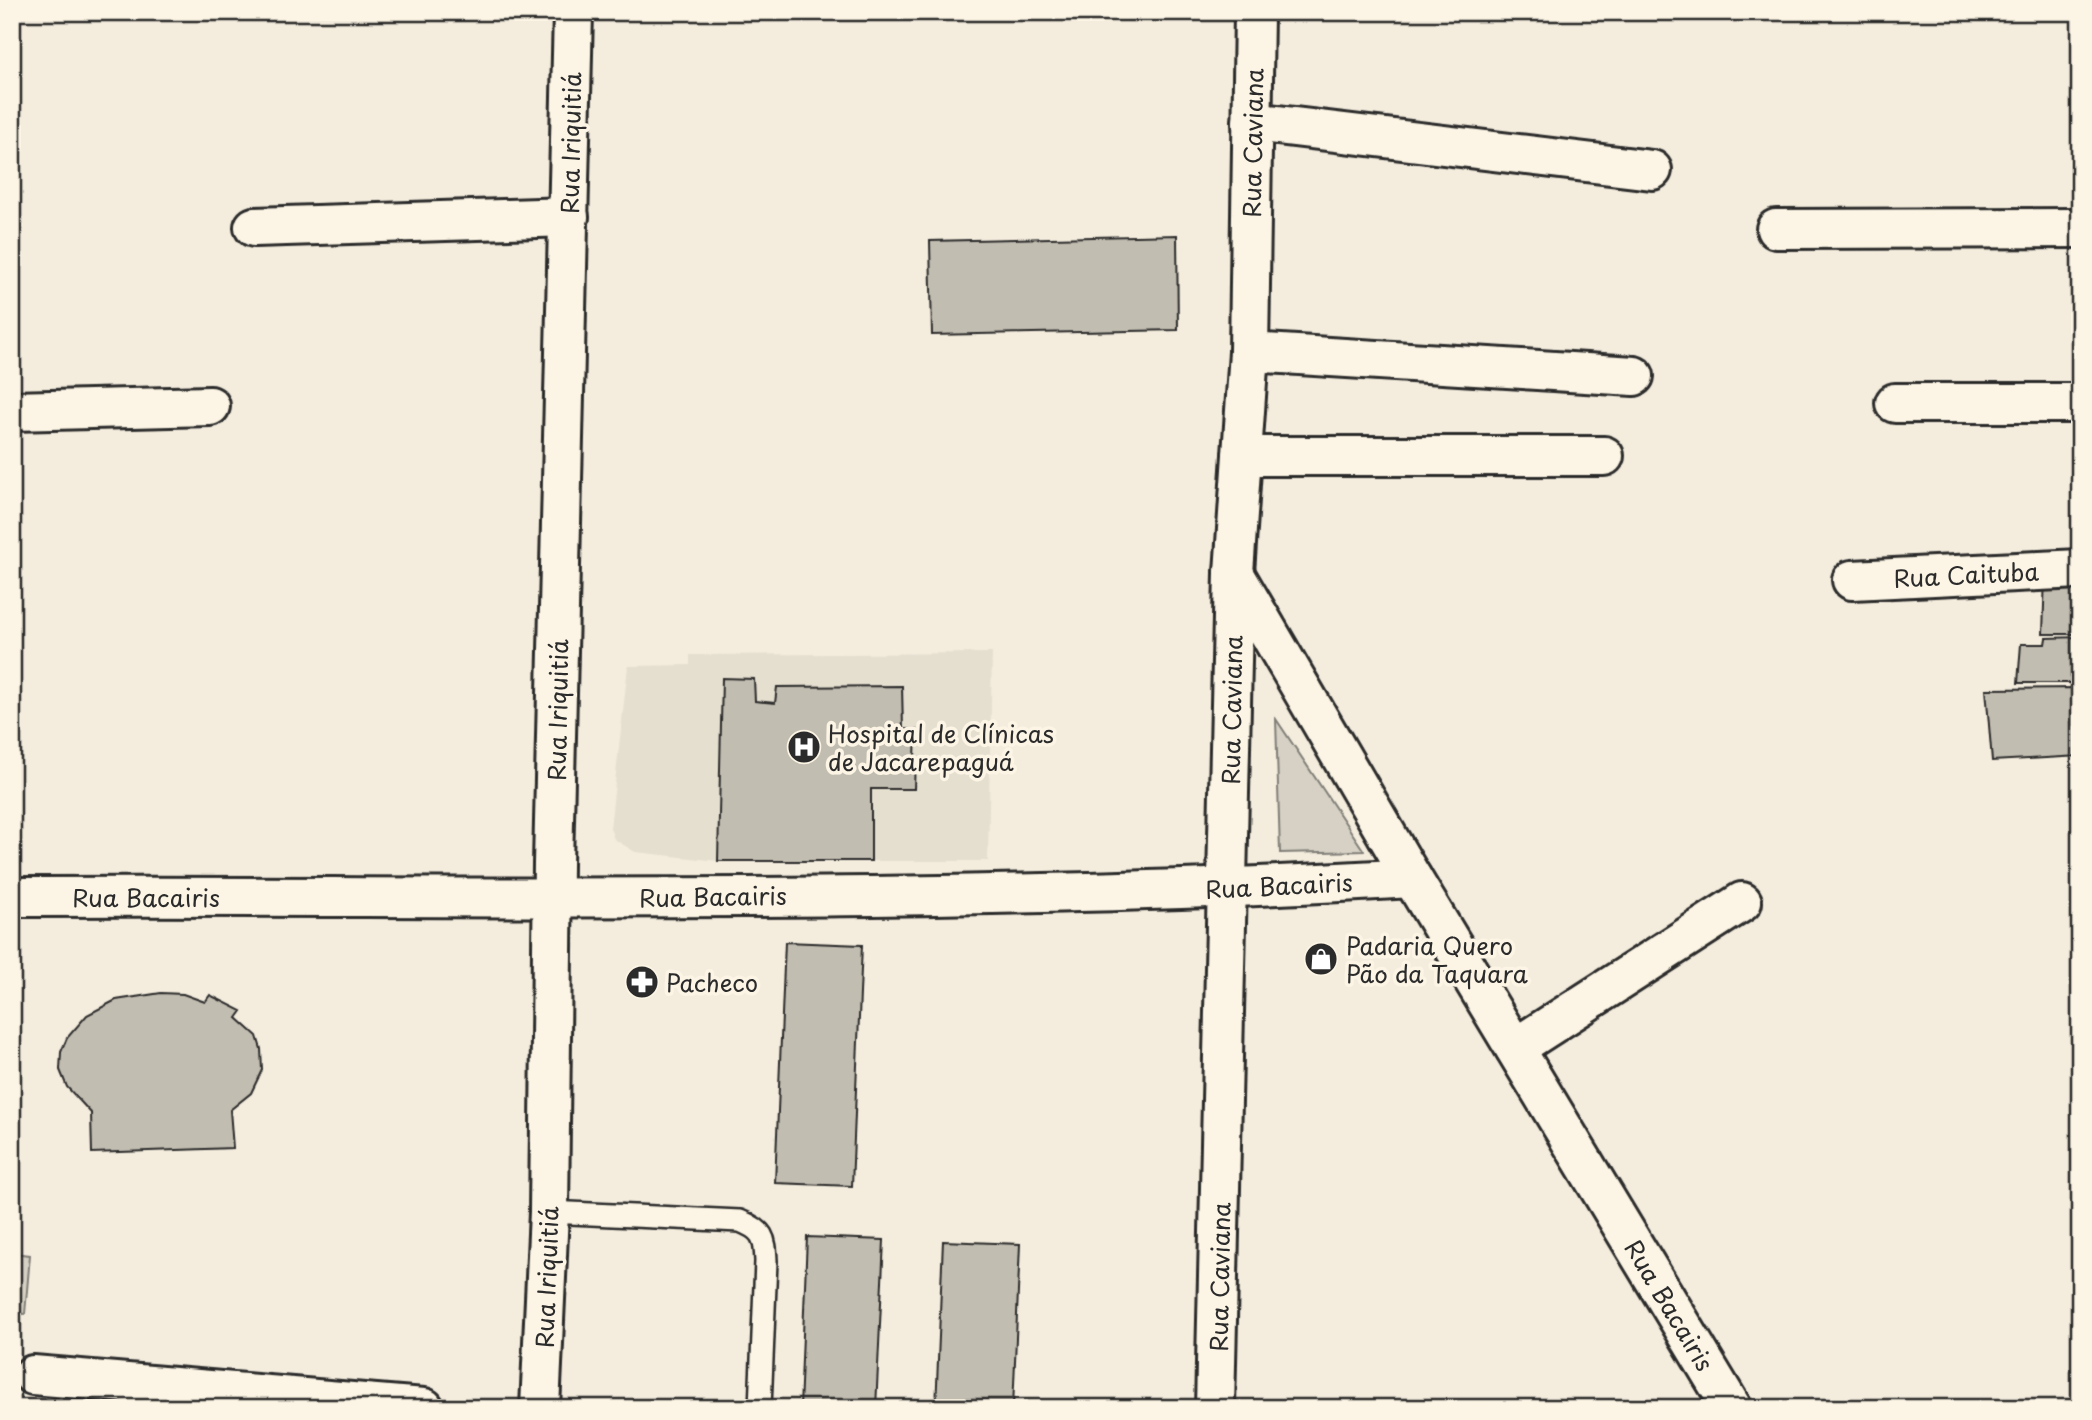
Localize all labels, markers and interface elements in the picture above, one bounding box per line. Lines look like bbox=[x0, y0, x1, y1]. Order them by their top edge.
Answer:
street label: Rua Caviana bbox=[1233, 67, 1271, 218]
street label: Rua Iriquitiá bbox=[551, 72, 589, 214]
street label: Rua Caituba bbox=[1892, 552, 2040, 596]
street label: Rua Caviana bbox=[1212, 634, 1250, 785]
street label: Rua Iriquitiá bbox=[538, 639, 576, 781]
place label: Hospital de Clínicas de Jacarepaguá bbox=[828, 715, 1054, 779]
hospital icon: Hospital de Clínicas de Jacarepaguá bbox=[785, 728, 823, 766]
street label: Rua Bacairis bbox=[1204, 863, 1354, 907]
street label: Rua Bacairis bbox=[639, 877, 787, 915]
street label: Rua Bacairis bbox=[72, 879, 220, 915]
place label: Padaria Quero Pão da Taquara bbox=[1346, 927, 1528, 991]
shop icon: Padaria Quero Pão da Taquara bbox=[1302, 940, 1340, 978]
pharmacy icon: Pacheco bbox=[623, 963, 661, 1001]
place label: Pacheco bbox=[666, 964, 758, 1000]
street label: Rua Caviana bbox=[1200, 1201, 1238, 1352]
street label: Rua Iriquitiá bbox=[526, 1205, 566, 1348]
street label: Rua Bacairis bbox=[1617, 1232, 1723, 1378]

